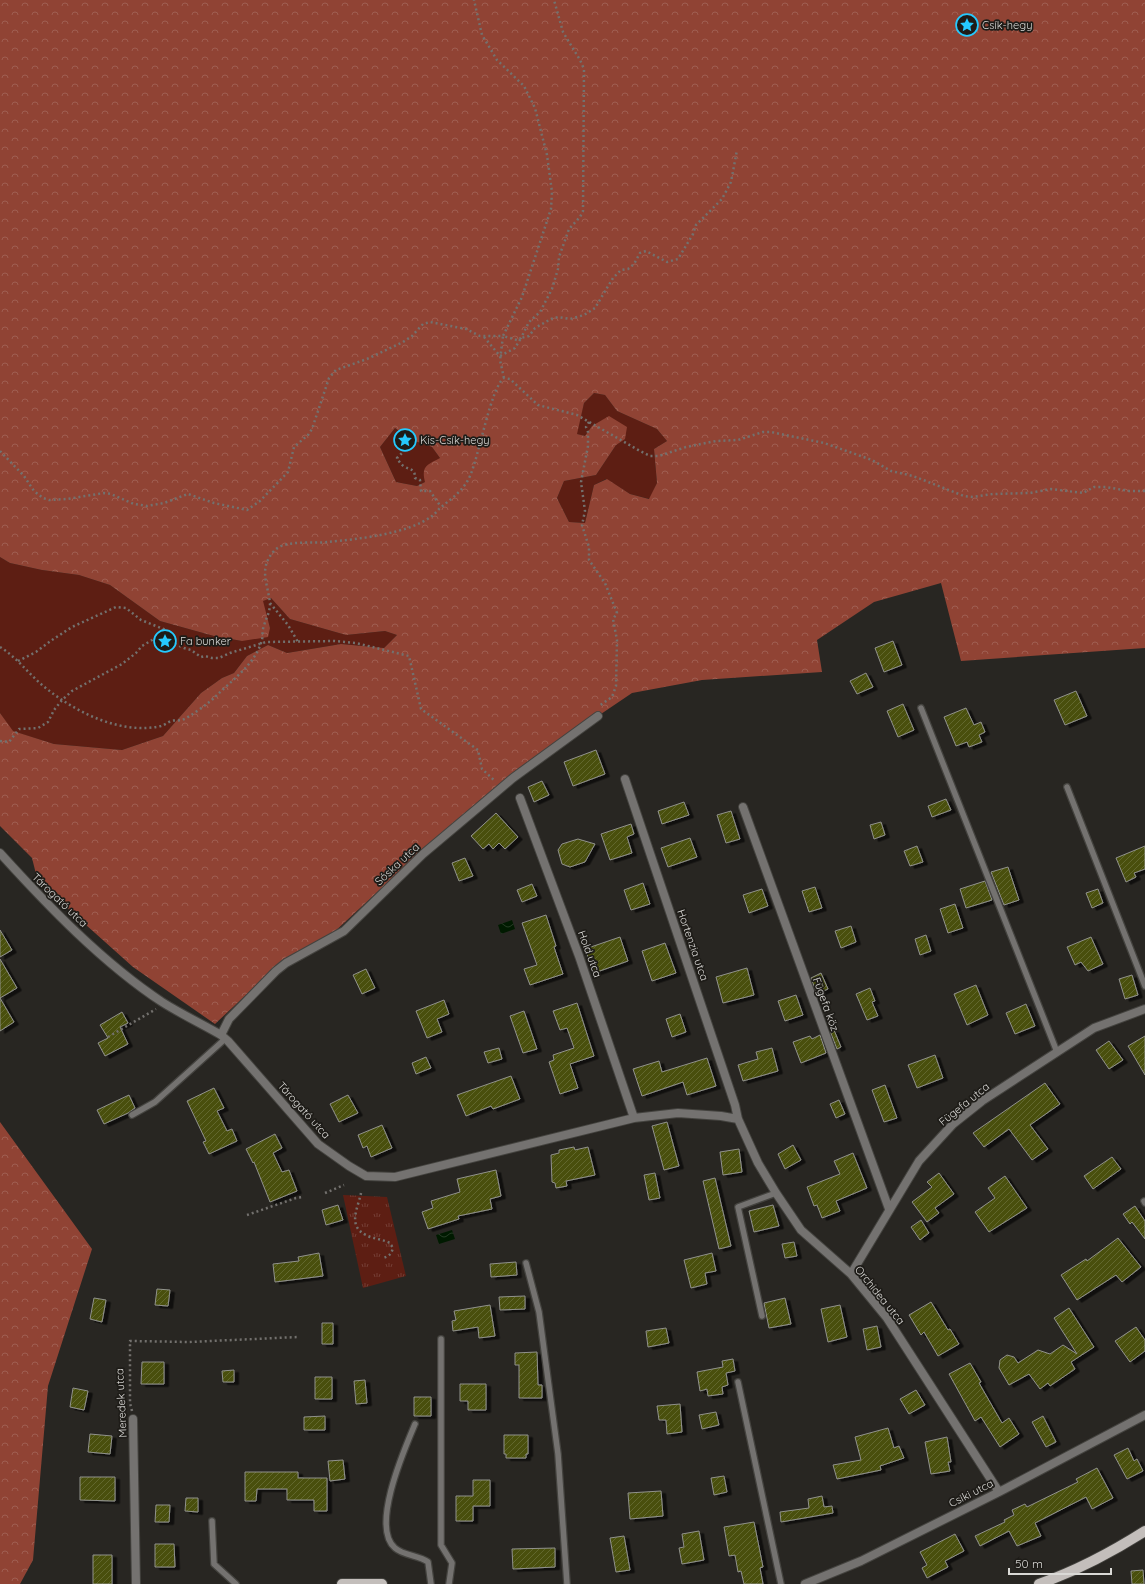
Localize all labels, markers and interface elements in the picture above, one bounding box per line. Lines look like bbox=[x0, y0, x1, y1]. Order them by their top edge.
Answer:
place icon: Csík-hegy bbox=[954, 12, 980, 38]
place label: Csík-hegy bbox=[982, 18, 1032, 32]
place icon: Kis-Csík-hegy bbox=[392, 427, 418, 453]
place label: Kis-Csík-hegy bbox=[420, 433, 490, 447]
place icon: Fa bunker bbox=[152, 628, 178, 654]
place label: Fa bunker bbox=[180, 634, 232, 648]
street label: Sóska utca bbox=[372, 840, 422, 888]
street label: Tárogató utca bbox=[29, 870, 91, 930]
street label: Hortenzia utca bbox=[674, 907, 712, 983]
street label: Hold utca bbox=[575, 929, 605, 979]
street label: Fügefa köz bbox=[810, 975, 842, 1033]
street label: Tárogató utca bbox=[275, 1079, 333, 1141]
street label: Fügefa utca bbox=[936, 1079, 992, 1129]
street label: Orchidea utca bbox=[852, 1263, 908, 1327]
street label: Meredek utca bbox=[112, 1368, 130, 1438]
street label: Csiki utca bbox=[946, 1476, 996, 1510]
scale bar bbox=[1009, 1550, 1111, 1576]
text: 50 m bbox=[1015, 1556, 1043, 1571]

